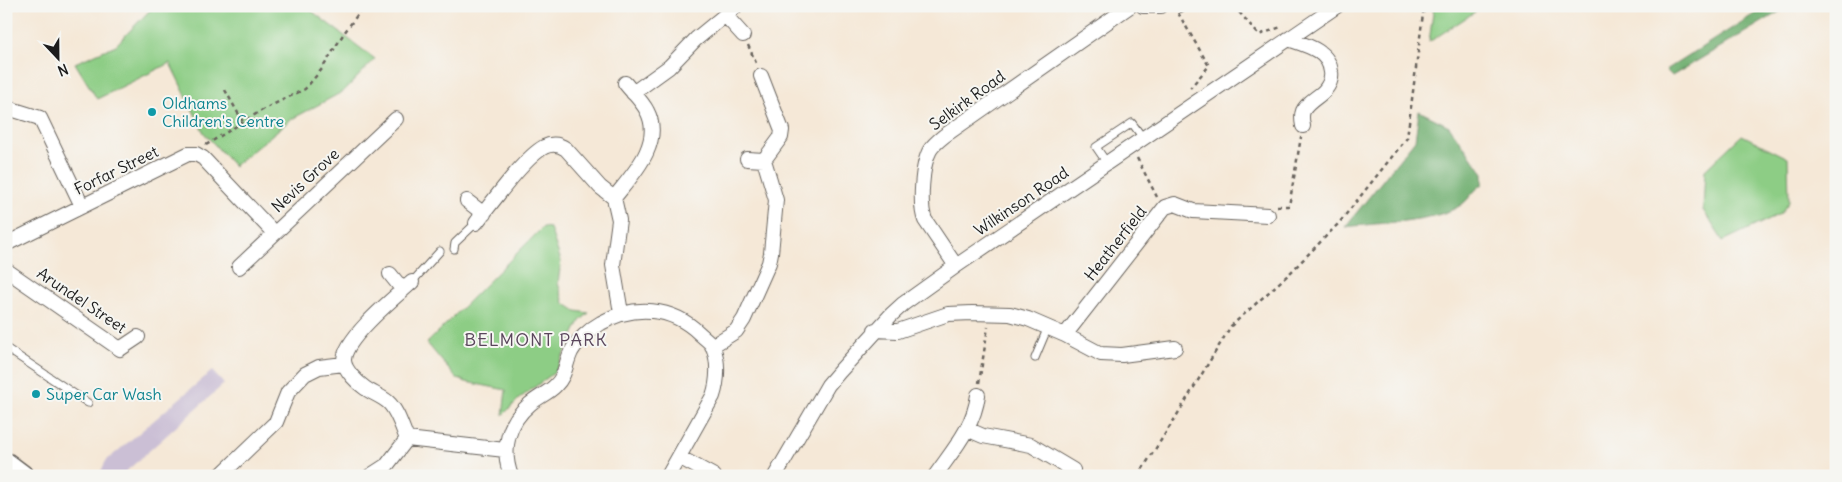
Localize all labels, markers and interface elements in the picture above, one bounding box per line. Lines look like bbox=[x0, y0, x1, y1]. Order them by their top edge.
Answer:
north arrow bbox=[32, 32, 82, 82]
text: N bbox=[55, 60, 71, 80]
street label: Selkirk Road bbox=[925, 66, 1009, 134]
place label: Oldhams Children's Centre bbox=[162, 93, 284, 131]
marker: Oldhams Children's Centre bbox=[146, 106, 158, 118]
street label: Forfar Street bbox=[71, 141, 162, 199]
street label: Nevis Grove bbox=[267, 144, 343, 216]
street label: Wilkinson Road bbox=[970, 162, 1072, 240]
street label: Heatherfield bbox=[1080, 202, 1150, 284]
street label: Arundel Street bbox=[34, 263, 131, 338]
district label: BELMONT PARK bbox=[464, 328, 608, 351]
place label: Super Car Wash bbox=[46, 384, 162, 404]
marker: Super Car Wash bbox=[30, 388, 42, 400]

